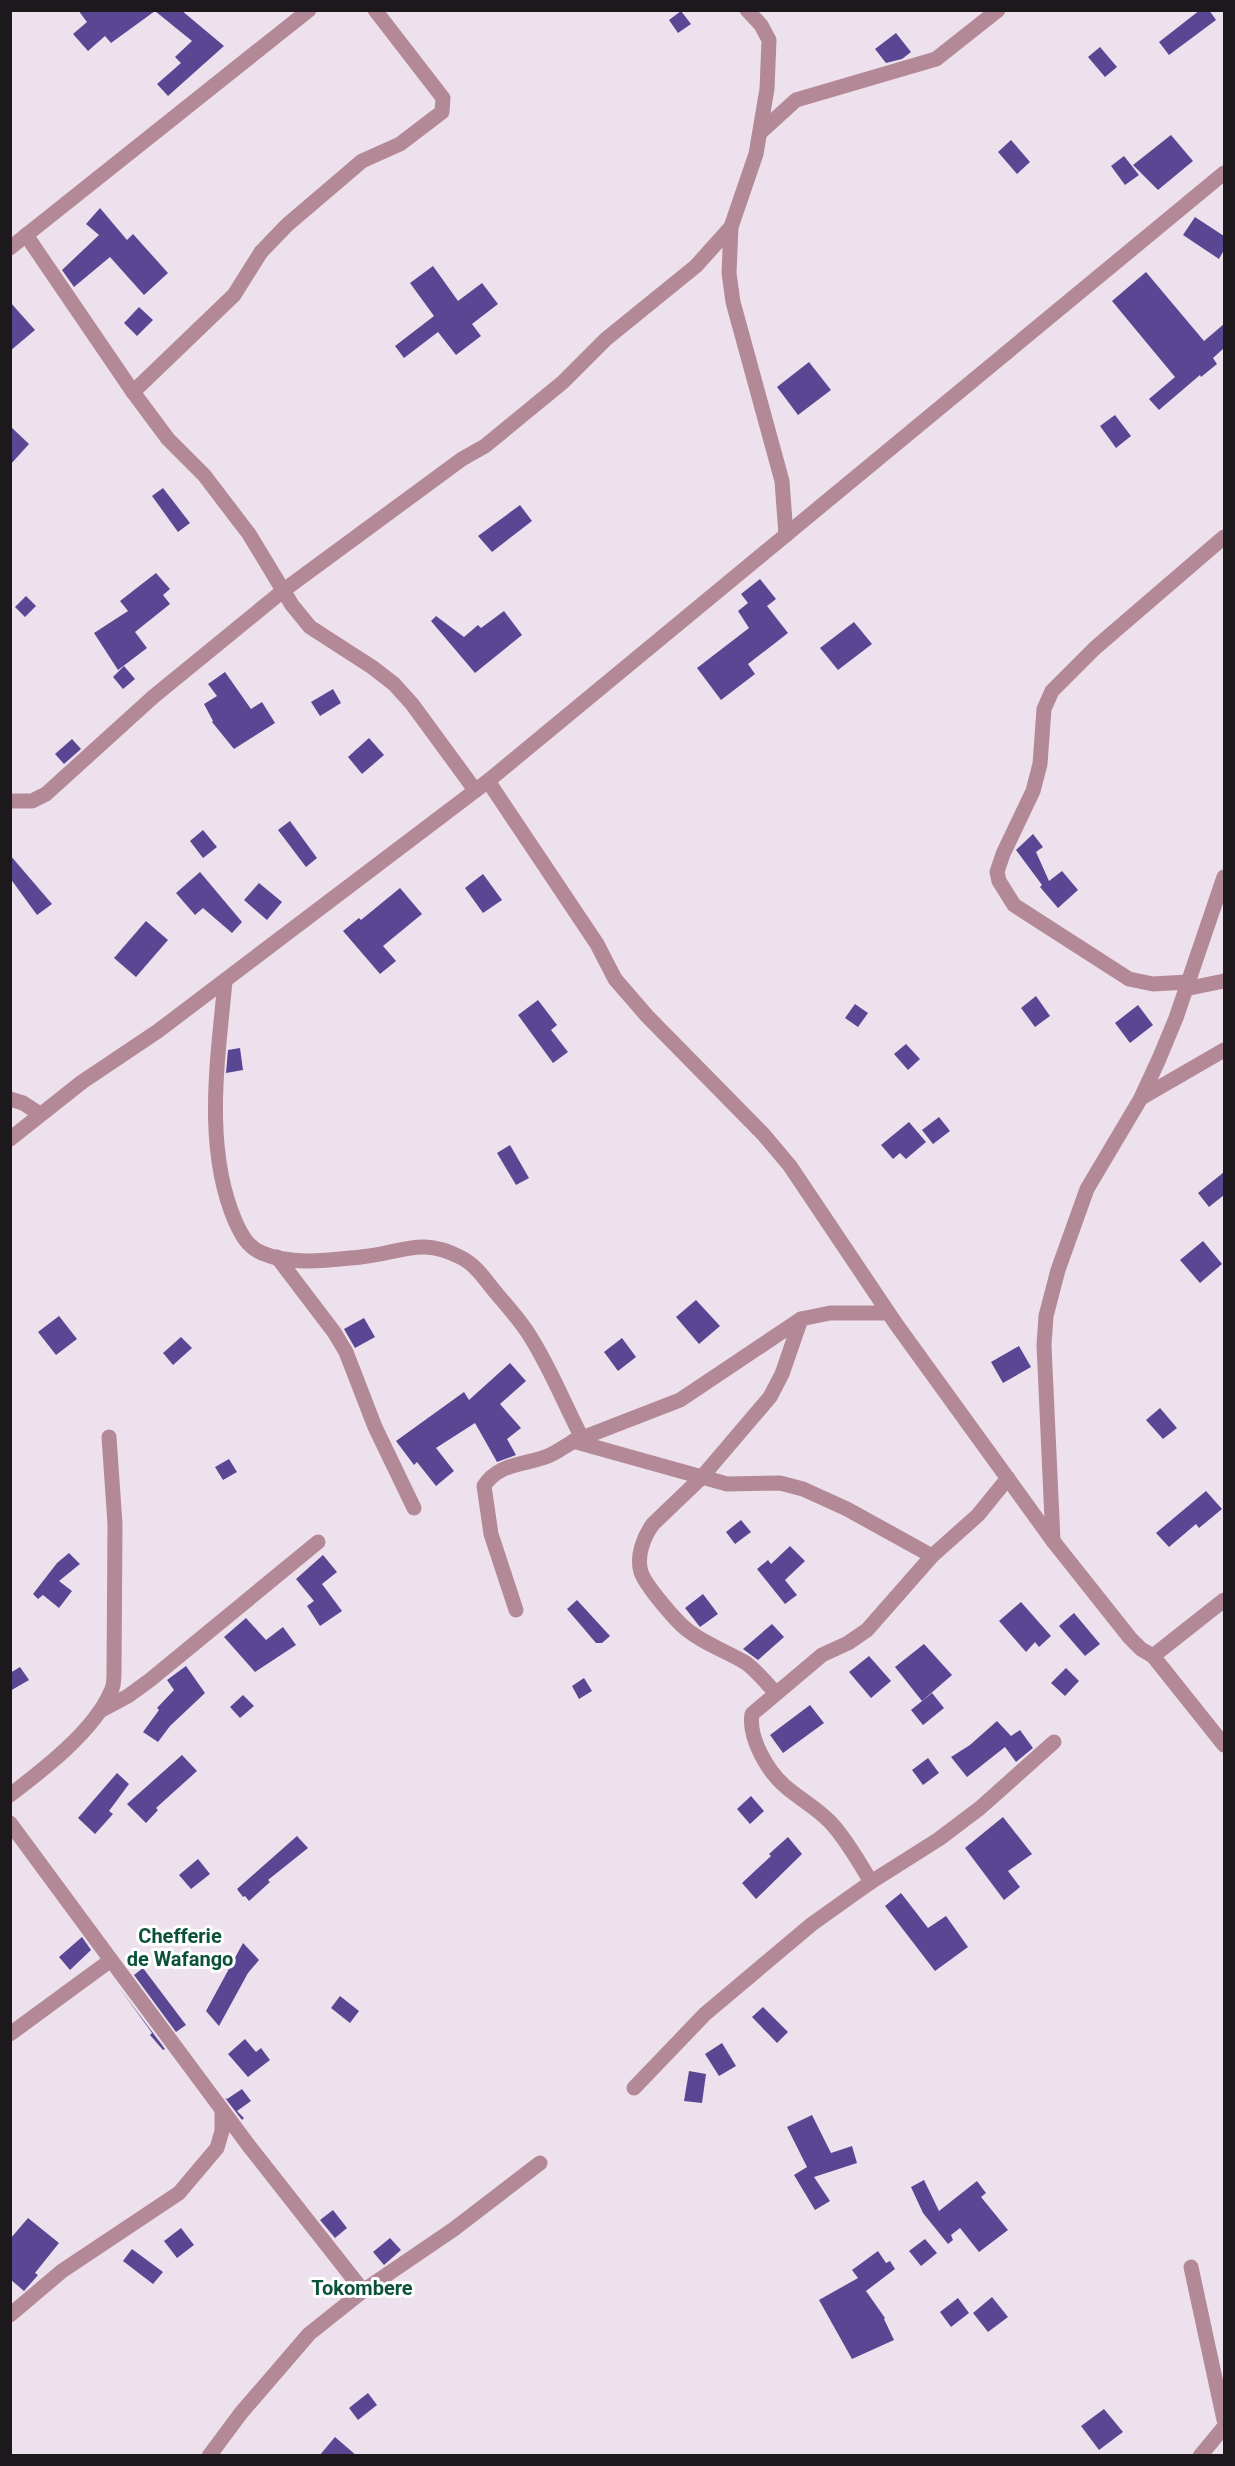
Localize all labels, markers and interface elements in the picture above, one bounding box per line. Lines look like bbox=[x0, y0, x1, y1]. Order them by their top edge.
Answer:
district label: Chefferie de Wafango bbox=[127, 1924, 233, 1971]
district label: Tokombere bbox=[311, 2276, 413, 2300]

